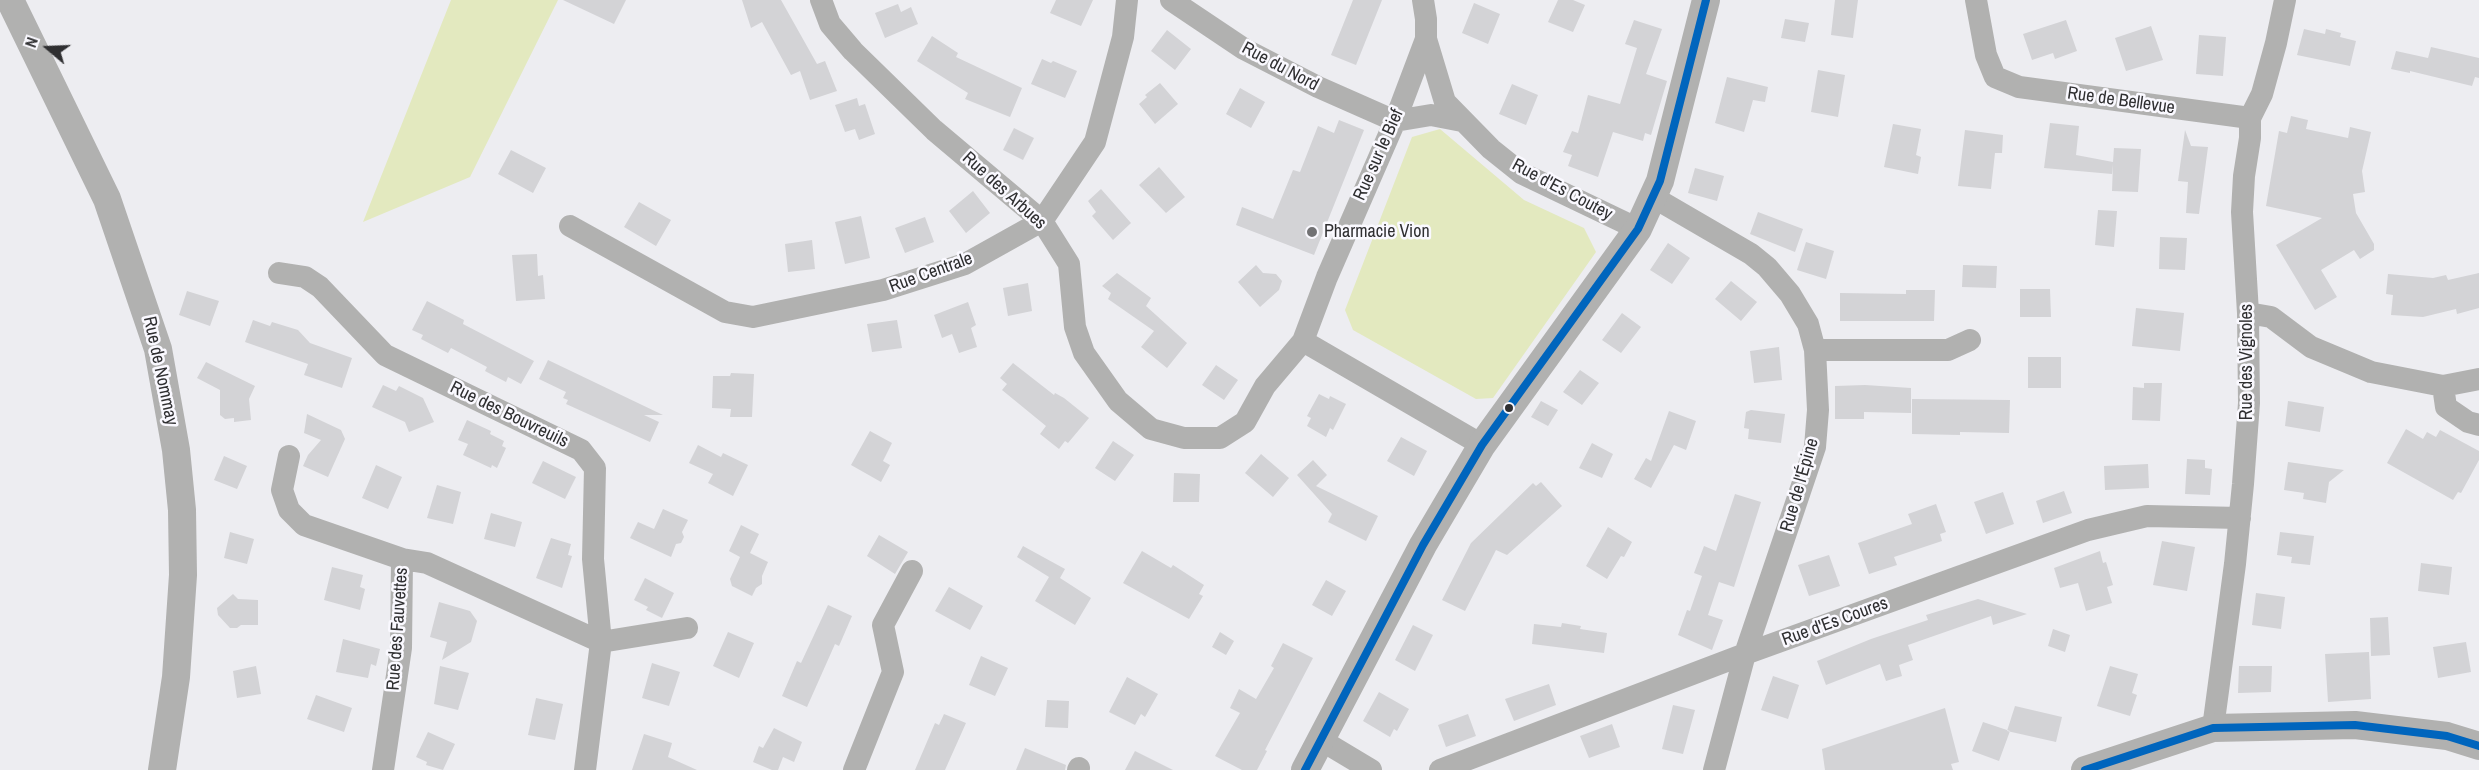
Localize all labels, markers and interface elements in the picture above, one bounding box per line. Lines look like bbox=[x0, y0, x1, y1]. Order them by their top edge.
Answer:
north arrow bbox=[18, 18, 78, 78]
text: N bbox=[19, 34, 43, 50]
street label: Rue du Nord bbox=[1238, 38, 1322, 96]
street label: Rue de Bellevue bbox=[2066, 83, 2176, 119]
street label: Rue sur le Bief bbox=[1349, 106, 1409, 204]
street label: Rue des Arbues bbox=[957, 148, 1051, 234]
street label: Rue d'Es Coutey bbox=[1508, 155, 1616, 225]
place label: Pharmacie Vion bbox=[1324, 221, 1430, 243]
marker: Pharmacie Vion bbox=[1305, 225, 1319, 239]
street label: Rue Centrale bbox=[886, 248, 976, 298]
street label: Rue des Vignoles bbox=[2236, 304, 2258, 420]
street label: Rue de Nommay bbox=[138, 315, 182, 427]
street label: Rue des Bouvreuils bbox=[446, 377, 572, 453]
unlabelled marker bbox=[1503, 402, 1515, 414]
street label: Rue de l'Épine bbox=[1776, 436, 1824, 534]
street label: Rue des Fauvettes bbox=[383, 567, 413, 691]
street label: Rue d'Es Coures bbox=[1779, 593, 1891, 651]

